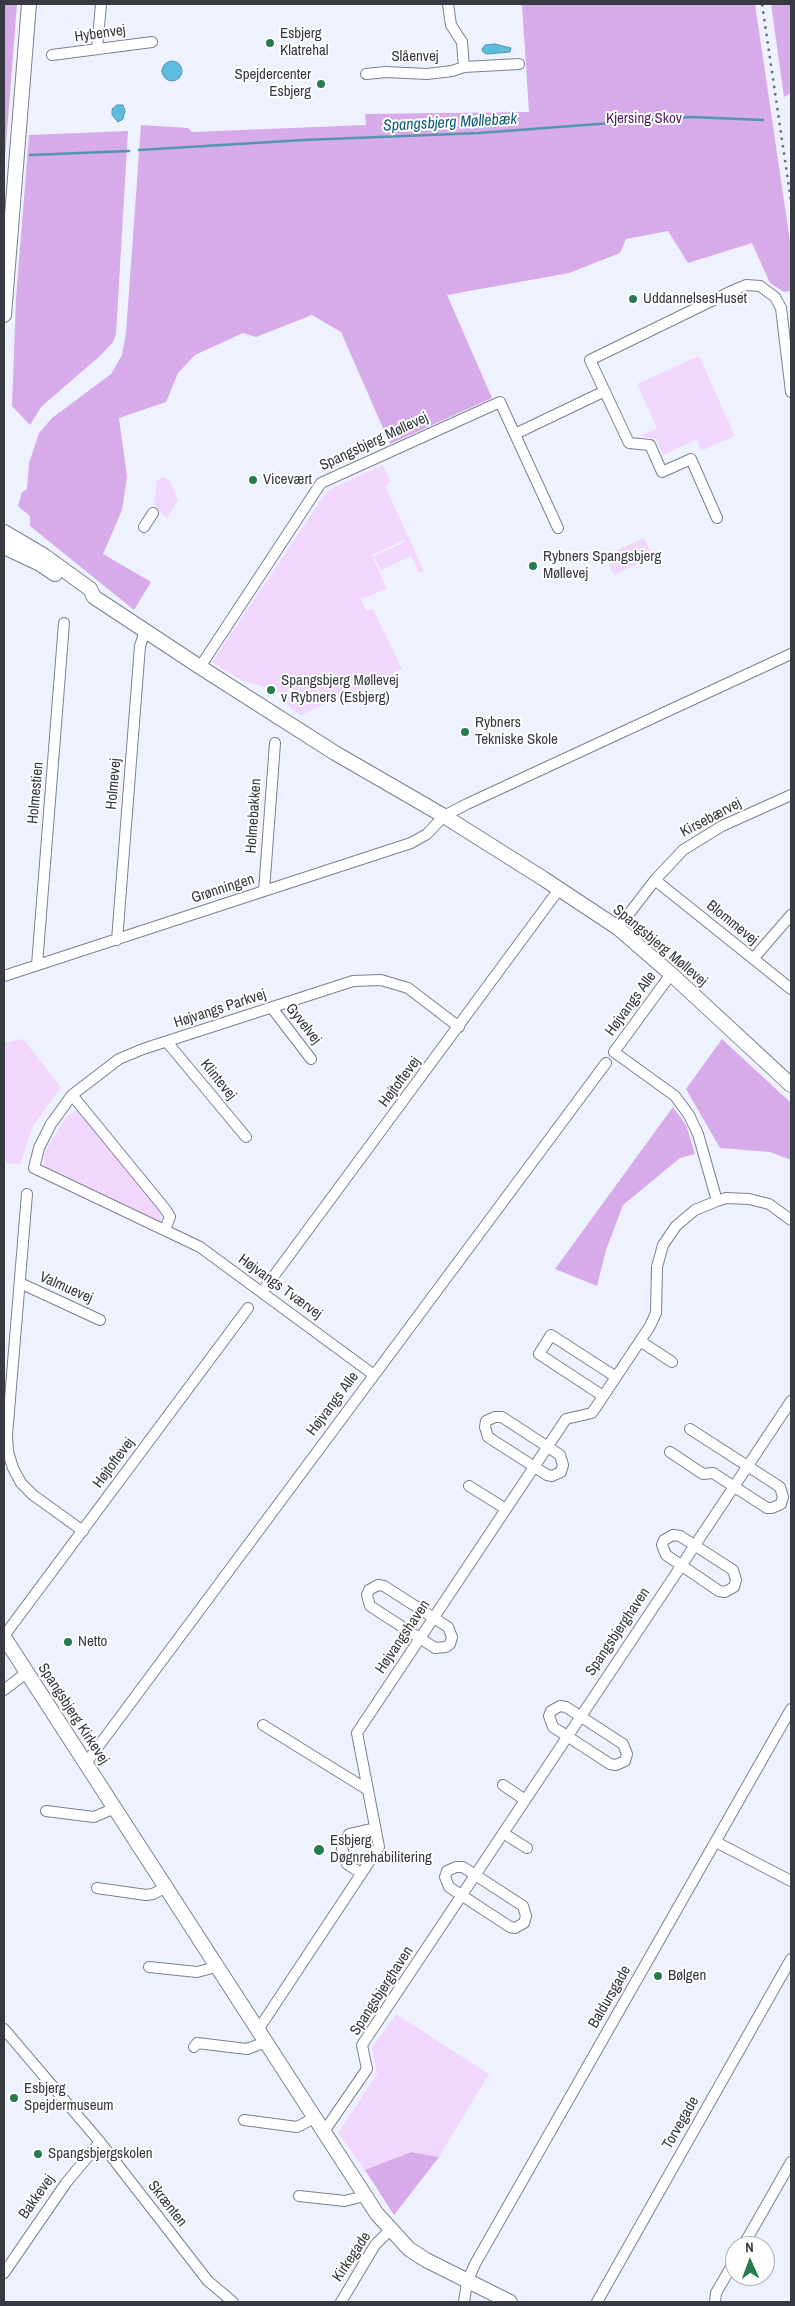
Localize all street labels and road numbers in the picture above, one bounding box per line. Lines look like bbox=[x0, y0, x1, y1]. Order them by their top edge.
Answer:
street label: Hybenvej bbox=[73, 22, 127, 46]
street label: Slåenvej bbox=[391, 48, 439, 66]
street label: Spangsbjerg Møllevej bbox=[317, 409, 431, 475]
street label: Holmevej bbox=[103, 758, 125, 810]
street label: Holmestien bbox=[24, 761, 48, 825]
street label: Holmebakken bbox=[242, 778, 266, 854]
street label: Kirsebærvej bbox=[678, 794, 744, 842]
street label: Grønningen bbox=[189, 870, 257, 908]
street label: Blommevej bbox=[703, 897, 761, 949]
street label: Spangsbjerg Møllevej bbox=[609, 901, 711, 991]
street label: Højvangs Alle bbox=[602, 968, 660, 1040]
street label: Højvangs Parkvej bbox=[172, 986, 268, 1032]
street label: Gyvelvej bbox=[281, 1000, 325, 1048]
street label: Højtoftevej bbox=[375, 1053, 425, 1111]
street label: Klintevej bbox=[196, 1056, 240, 1104]
street label: Højvangs Tværvej bbox=[235, 1251, 325, 1323]
street label: Valmuevej bbox=[37, 1268, 95, 1308]
street label: Højvangs Alle bbox=[303, 1369, 363, 1439]
street label: Højtoftevej bbox=[89, 1434, 139, 1492]
street label: Spangsbjerghaven bbox=[582, 1584, 654, 1680]
street label: Højvangshaven bbox=[372, 1597, 434, 1677]
street label: Spangsbjerg Kirkevej bbox=[34, 1660, 112, 1768]
street label: Spangsbjerghaven bbox=[347, 1943, 417, 2039]
street label: Baldursgade bbox=[585, 1963, 635, 2031]
street label: Torvegade bbox=[659, 2094, 703, 2152]
street label: Bakkevej bbox=[15, 2171, 59, 2223]
street label: Skrænten bbox=[143, 2177, 191, 2231]
street label: Kirkegade bbox=[329, 2229, 375, 2285]

